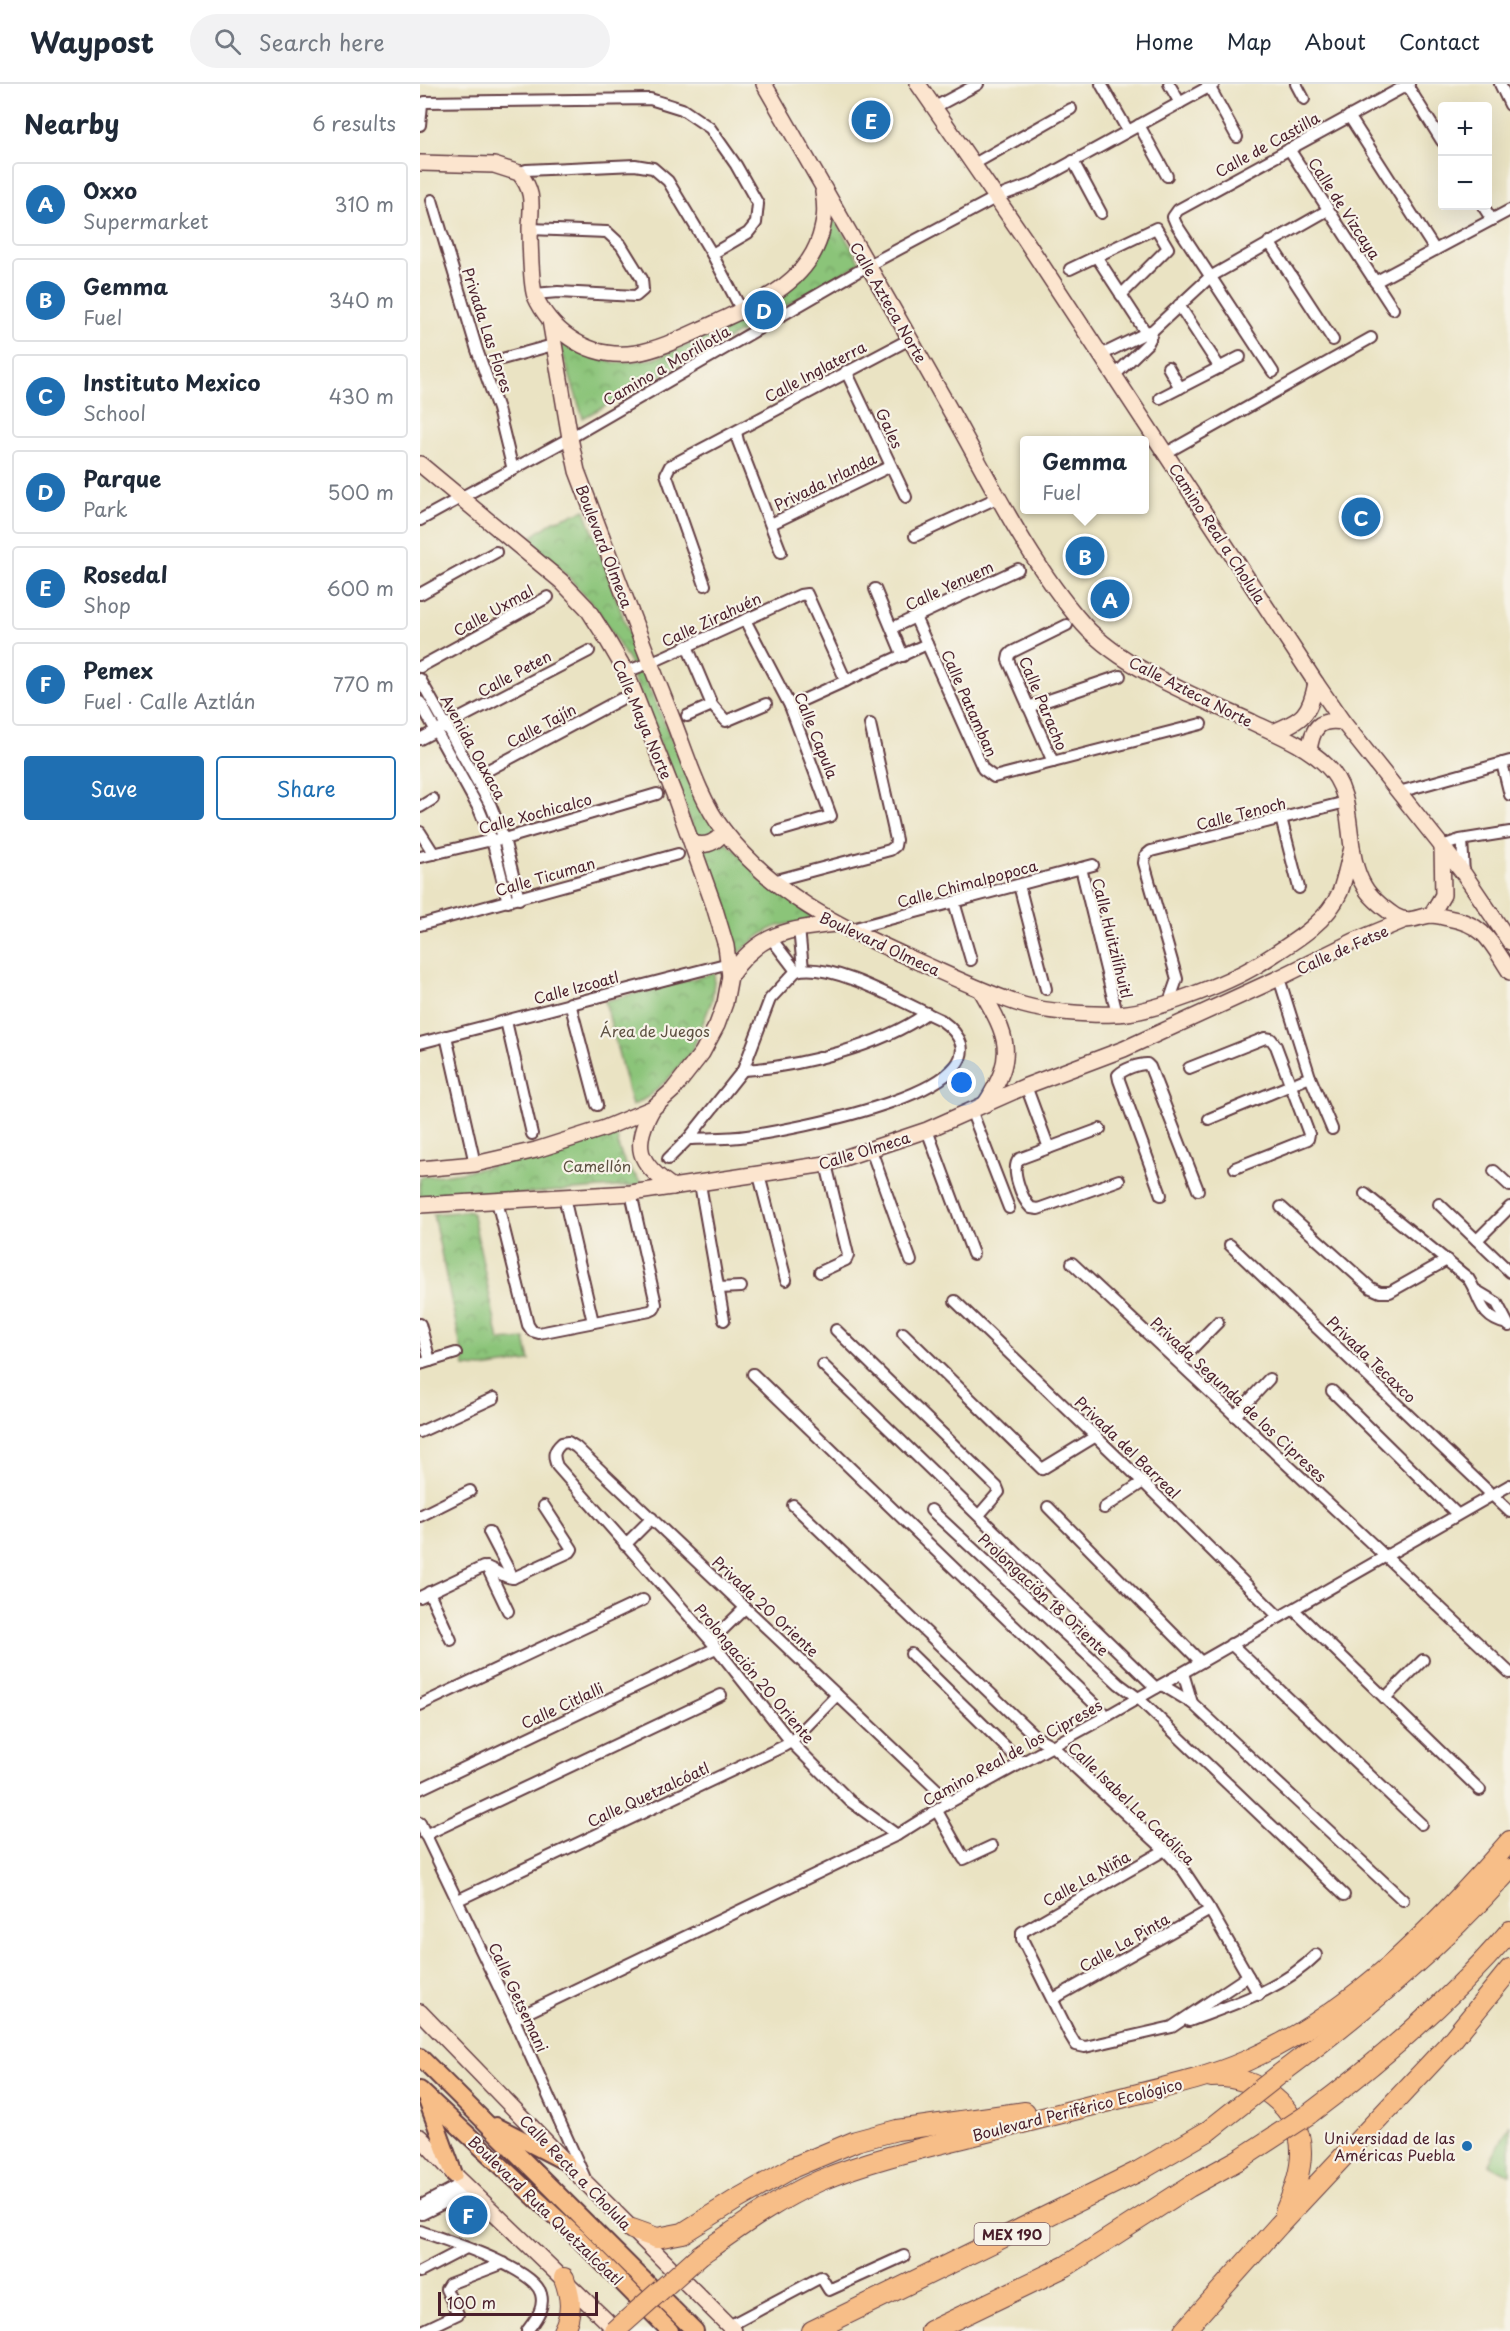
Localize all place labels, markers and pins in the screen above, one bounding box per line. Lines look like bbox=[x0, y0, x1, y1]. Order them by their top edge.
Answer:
pin: E bbox=[852, 98, 890, 142]
pin: D bbox=[744, 288, 784, 332]
pin: C bbox=[1342, 494, 1380, 540]
pin: B bbox=[1066, 534, 1104, 578]
pin: A bbox=[1090, 576, 1130, 622]
place label: Universidad de las Américas Puebla bbox=[1324, 2126, 1456, 2166]
marker: Universidad de las Américas Puebla bbox=[1460, 2139, 1474, 2153]
pin: F bbox=[448, 2192, 488, 2238]

